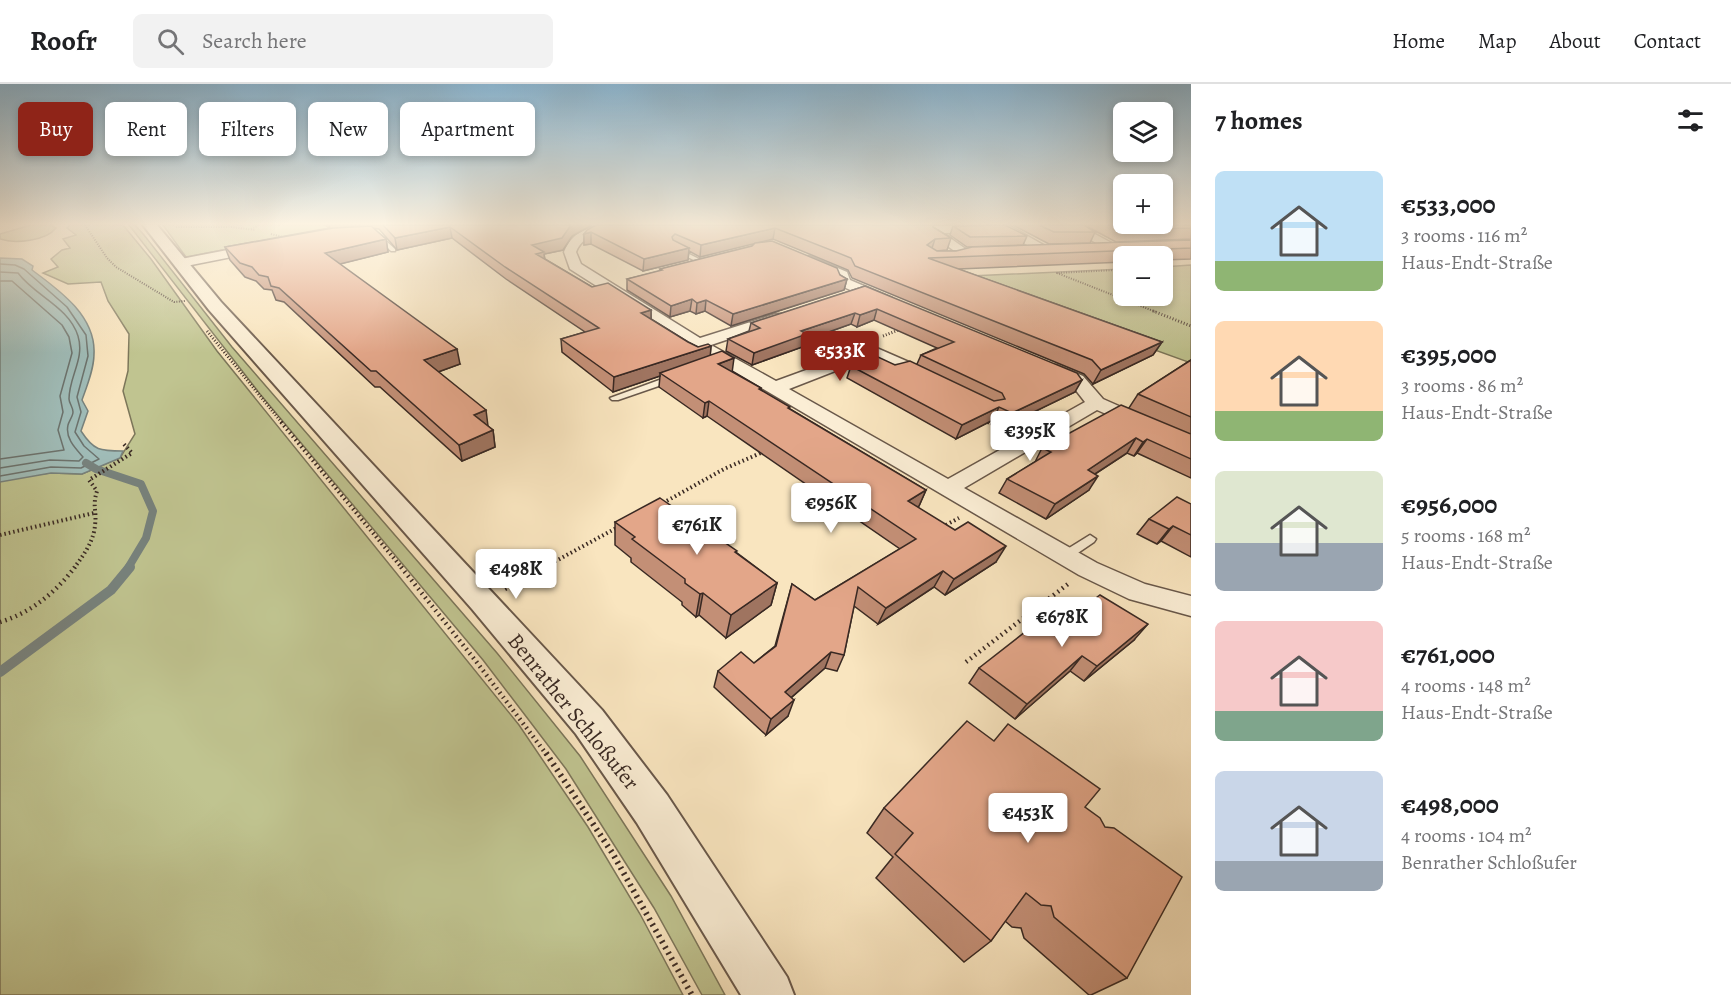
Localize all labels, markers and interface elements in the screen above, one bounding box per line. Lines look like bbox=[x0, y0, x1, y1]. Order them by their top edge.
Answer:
search box bbox=[133, 14, 553, 68]
text: Roofr bbox=[30, 22, 97, 60]
icon: search bbox=[154, 25, 187, 58]
text: Search here bbox=[202, 26, 307, 56]
text: Home bbox=[1392, 27, 1445, 55]
text: Map bbox=[1478, 27, 1516, 55]
text: About bbox=[1549, 27, 1601, 55]
text: Contact bbox=[1634, 27, 1701, 55]
chip: Buy bbox=[18, 102, 93, 156]
chip: Rent bbox=[105, 102, 187, 156]
chip: Filters bbox=[199, 102, 296, 156]
chip: New bbox=[308, 102, 388, 156]
chip: Apartment bbox=[400, 102, 535, 156]
map controls bbox=[1113, 102, 1173, 306]
button: layers bbox=[1113, 102, 1173, 162]
text: 7 homes bbox=[1215, 103, 1303, 138]
icon: filters bbox=[1674, 104, 1707, 137]
button: + bbox=[1113, 174, 1173, 234]
text: €533,000 bbox=[1401, 187, 1496, 222]
icon: home bbox=[1263, 195, 1335, 267]
text: 3 rooms · 116 m² bbox=[1401, 222, 1527, 249]
button: − bbox=[1113, 246, 1173, 306]
text: Haus-Endt-Straße bbox=[1401, 249, 1553, 276]
pin: €533K bbox=[798, 331, 882, 382]
text: €533K bbox=[815, 337, 865, 364]
text: €395,000 bbox=[1401, 337, 1496, 372]
icon: home bbox=[1263, 345, 1335, 417]
text: 3 rooms · 86 m² bbox=[1401, 372, 1523, 399]
text: Haus-Endt-Straße bbox=[1401, 399, 1553, 426]
pin: €395K bbox=[988, 411, 1072, 462]
text: €395K bbox=[1004, 417, 1056, 444]
pin: €956K bbox=[789, 483, 873, 534]
text: €956,000 bbox=[1401, 487, 1497, 522]
text: €956K bbox=[805, 489, 857, 516]
icon: home bbox=[1263, 495, 1335, 567]
pin: €761K bbox=[655, 505, 739, 556]
text: €761K bbox=[672, 511, 722, 538]
text: 5 rooms · 168 m² bbox=[1401, 522, 1530, 549]
pin: €498K bbox=[474, 549, 558, 600]
text: Haus-Endt-Straße bbox=[1401, 549, 1553, 576]
text: €498K bbox=[490, 555, 542, 582]
pin: €678K bbox=[1020, 597, 1104, 648]
text: €678K bbox=[1036, 603, 1088, 630]
street label: Benrather Schloßufer bbox=[501, 627, 646, 796]
text: €761,000 bbox=[1401, 637, 1495, 672]
icon: home bbox=[1263, 645, 1335, 717]
text: 4 rooms · 148 m² bbox=[1401, 672, 1531, 699]
text: Haus-Endt-Straße bbox=[1401, 699, 1553, 726]
text: €498,000 bbox=[1401, 787, 1499, 822]
pin: €453K bbox=[986, 793, 1070, 844]
icon: home bbox=[1263, 795, 1335, 867]
text: €453K bbox=[1002, 799, 1054, 826]
text: 4 rooms · 104 m² bbox=[1401, 822, 1532, 849]
text: Benrather Schloßufer bbox=[1401, 849, 1577, 876]

